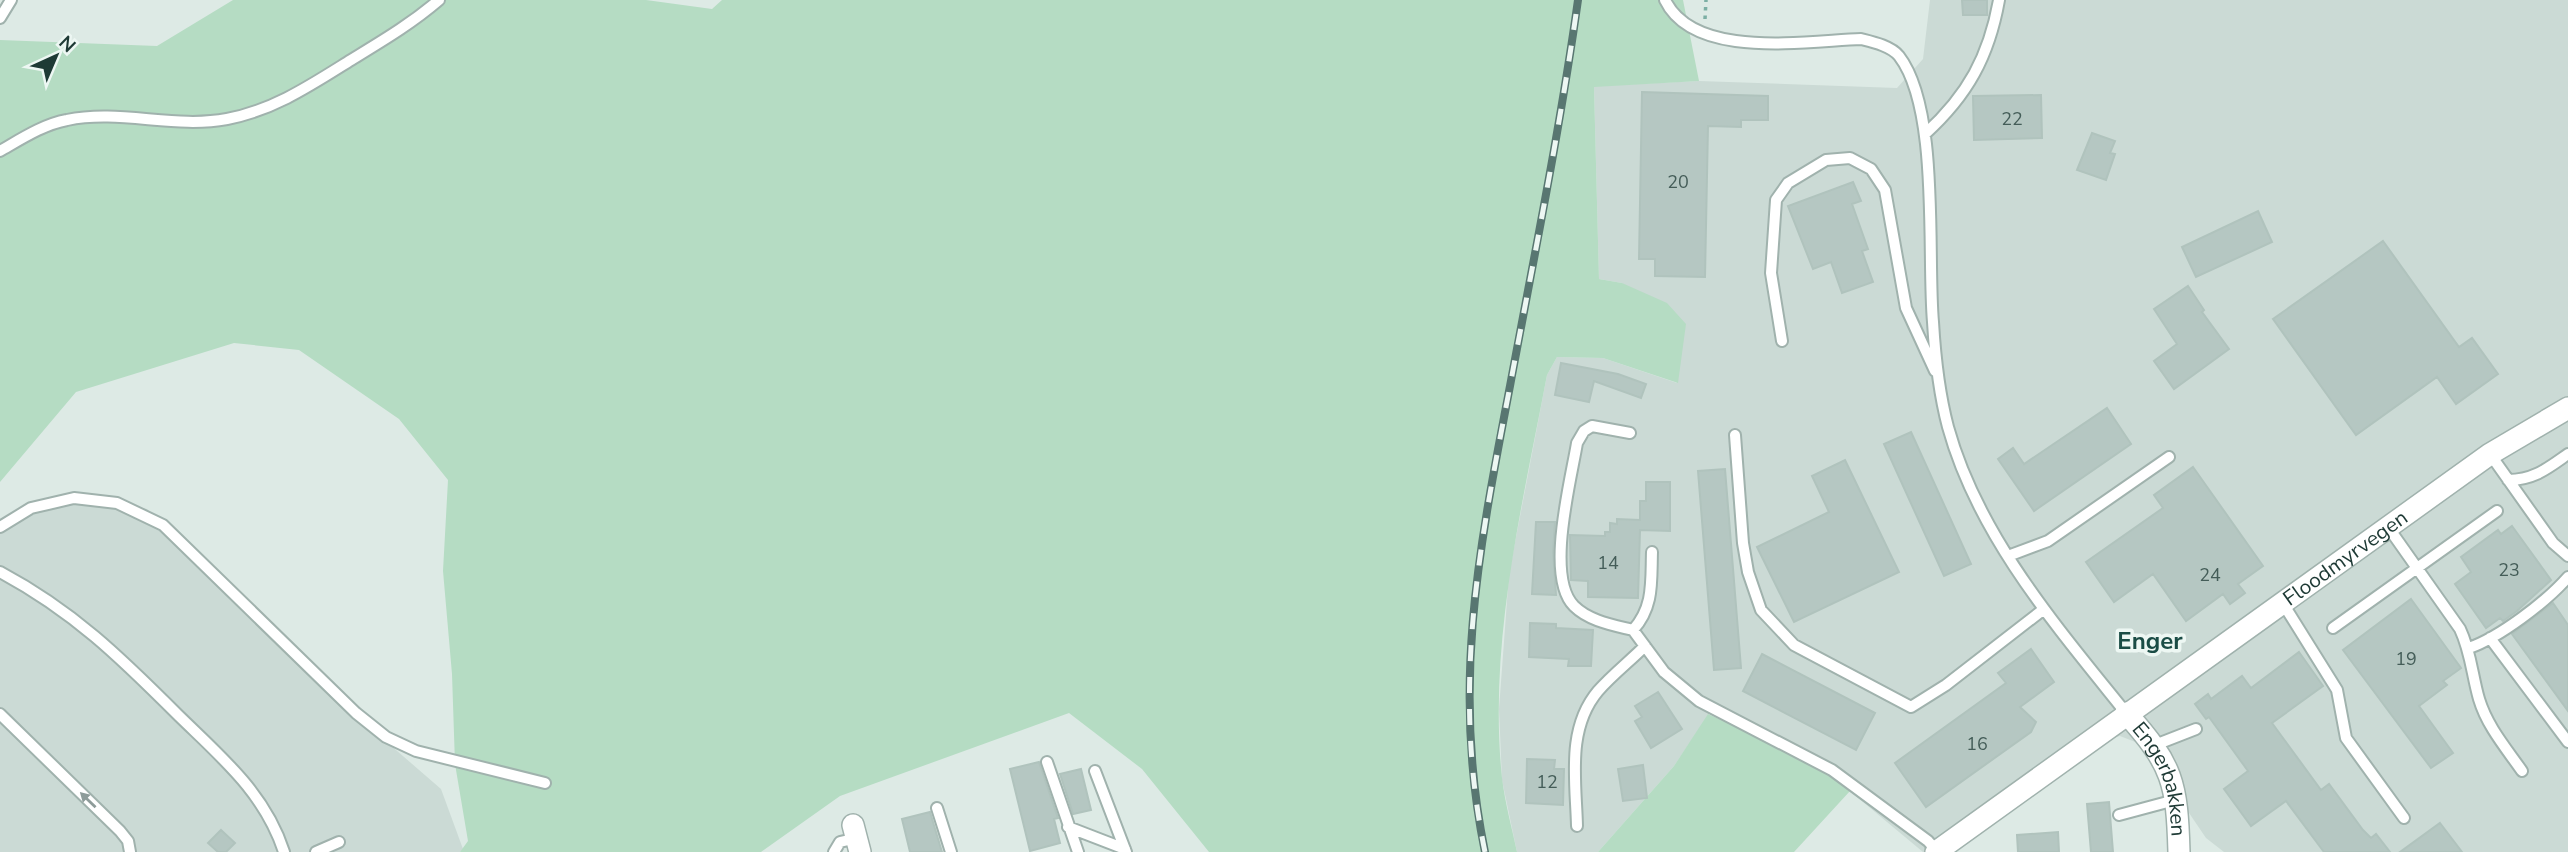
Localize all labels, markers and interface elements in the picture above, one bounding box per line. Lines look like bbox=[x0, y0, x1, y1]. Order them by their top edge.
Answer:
north arrow bbox=[21, 21, 91, 91]
text: N bbox=[53, 30, 81, 59]
house number: 22 bbox=[2001, 107, 2023, 131]
house number: 20 bbox=[1667, 170, 1689, 194]
street label: Floodmyrvegen bbox=[2277, 504, 2413, 612]
house number: 14 bbox=[1597, 551, 1619, 575]
house number: 23 bbox=[2498, 558, 2520, 582]
house number: 24 bbox=[2199, 563, 2221, 587]
district label: Enger bbox=[2117, 625, 2183, 657]
house number: 19 bbox=[2395, 647, 2417, 671]
street label: Engerbakken bbox=[2126, 716, 2192, 837]
house number: 16 bbox=[1966, 732, 1988, 756]
house number: 12 bbox=[1536, 770, 1558, 794]
one-way arrow bbox=[81, 792, 97, 809]

